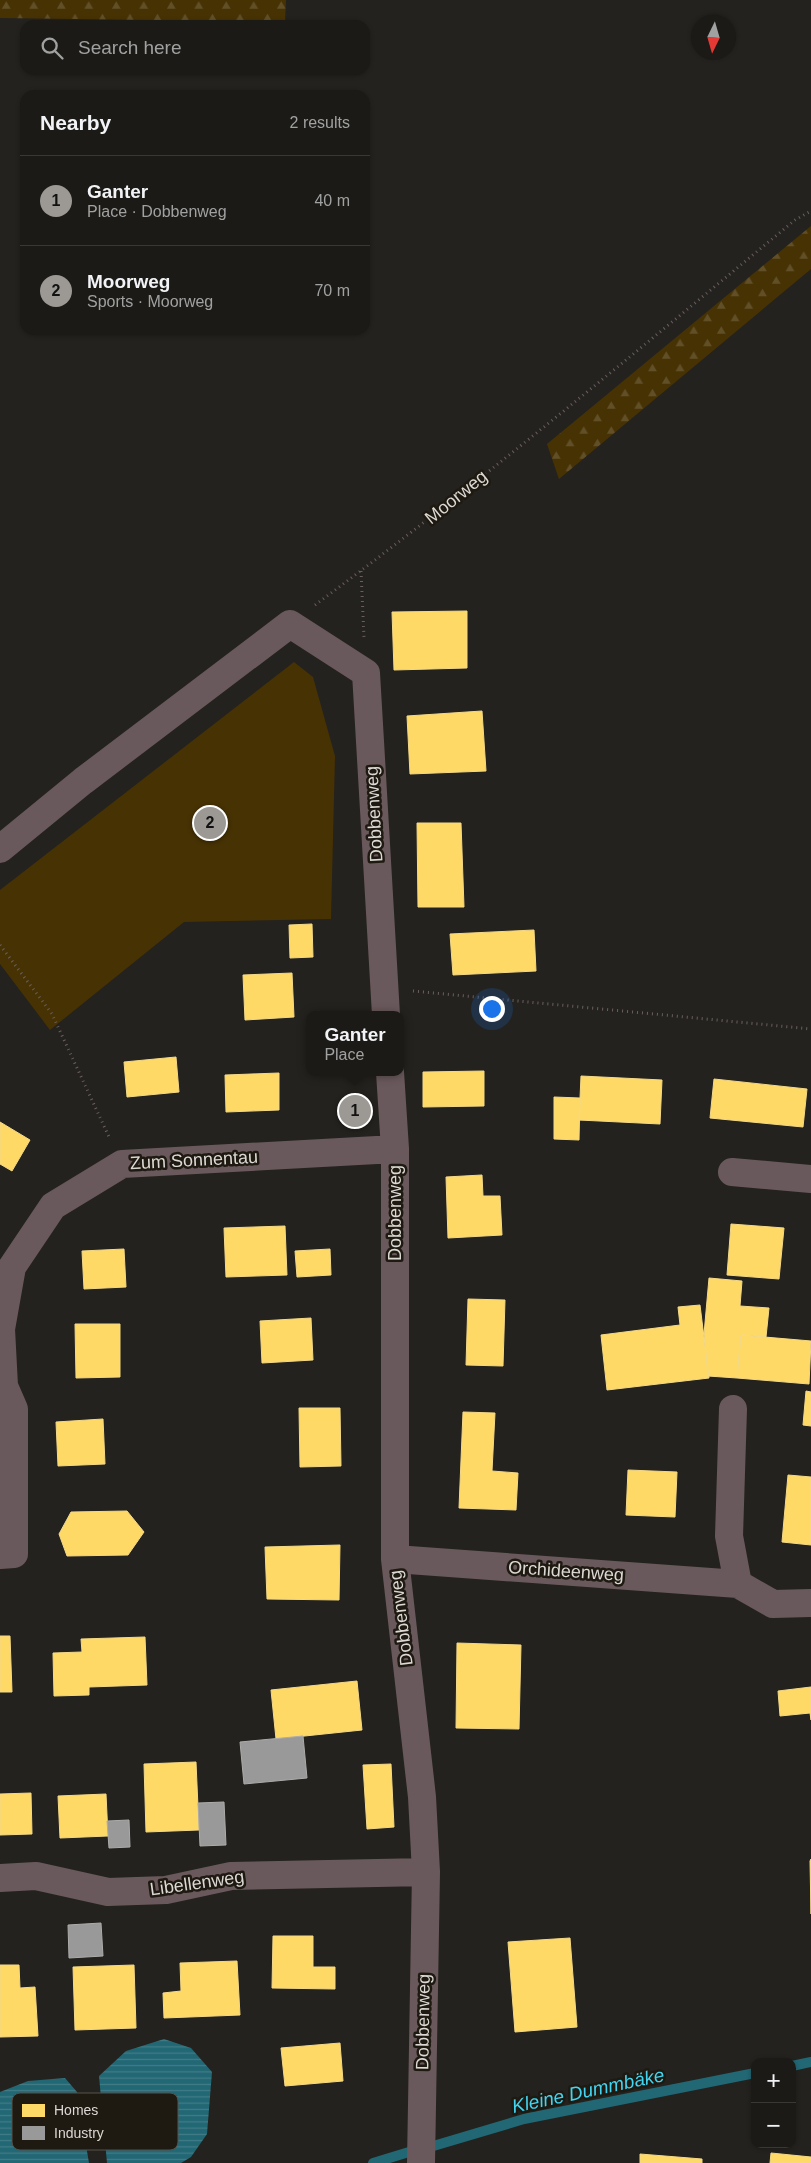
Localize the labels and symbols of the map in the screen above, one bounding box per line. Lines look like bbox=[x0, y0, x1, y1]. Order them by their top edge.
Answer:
north arrow bbox=[691, 15, 736, 60]
street label: Moorweg bbox=[421, 466, 491, 528]
street label: Dobbenweg bbox=[361, 766, 387, 862]
pin: 2 bbox=[194, 804, 226, 842]
your location bbox=[479, 996, 505, 1022]
pin: 1 bbox=[339, 1092, 371, 1130]
street label: Zum Sonnentau bbox=[130, 1147, 258, 1173]
street label: Dobbenweg bbox=[385, 1165, 405, 1261]
street label: Orchideenweg bbox=[507, 1557, 625, 1585]
street label: Dobbenweg bbox=[385, 1569, 417, 1667]
street label: Libellenweg bbox=[149, 1866, 245, 1900]
street label: Dobbenweg bbox=[412, 1974, 434, 2070]
water label: Kleine Dummbäke bbox=[510, 2064, 666, 2117]
legend bbox=[12, 2093, 178, 2150]
text: Homes bbox=[54, 2102, 98, 2118]
text: Industry bbox=[54, 2125, 104, 2141]

